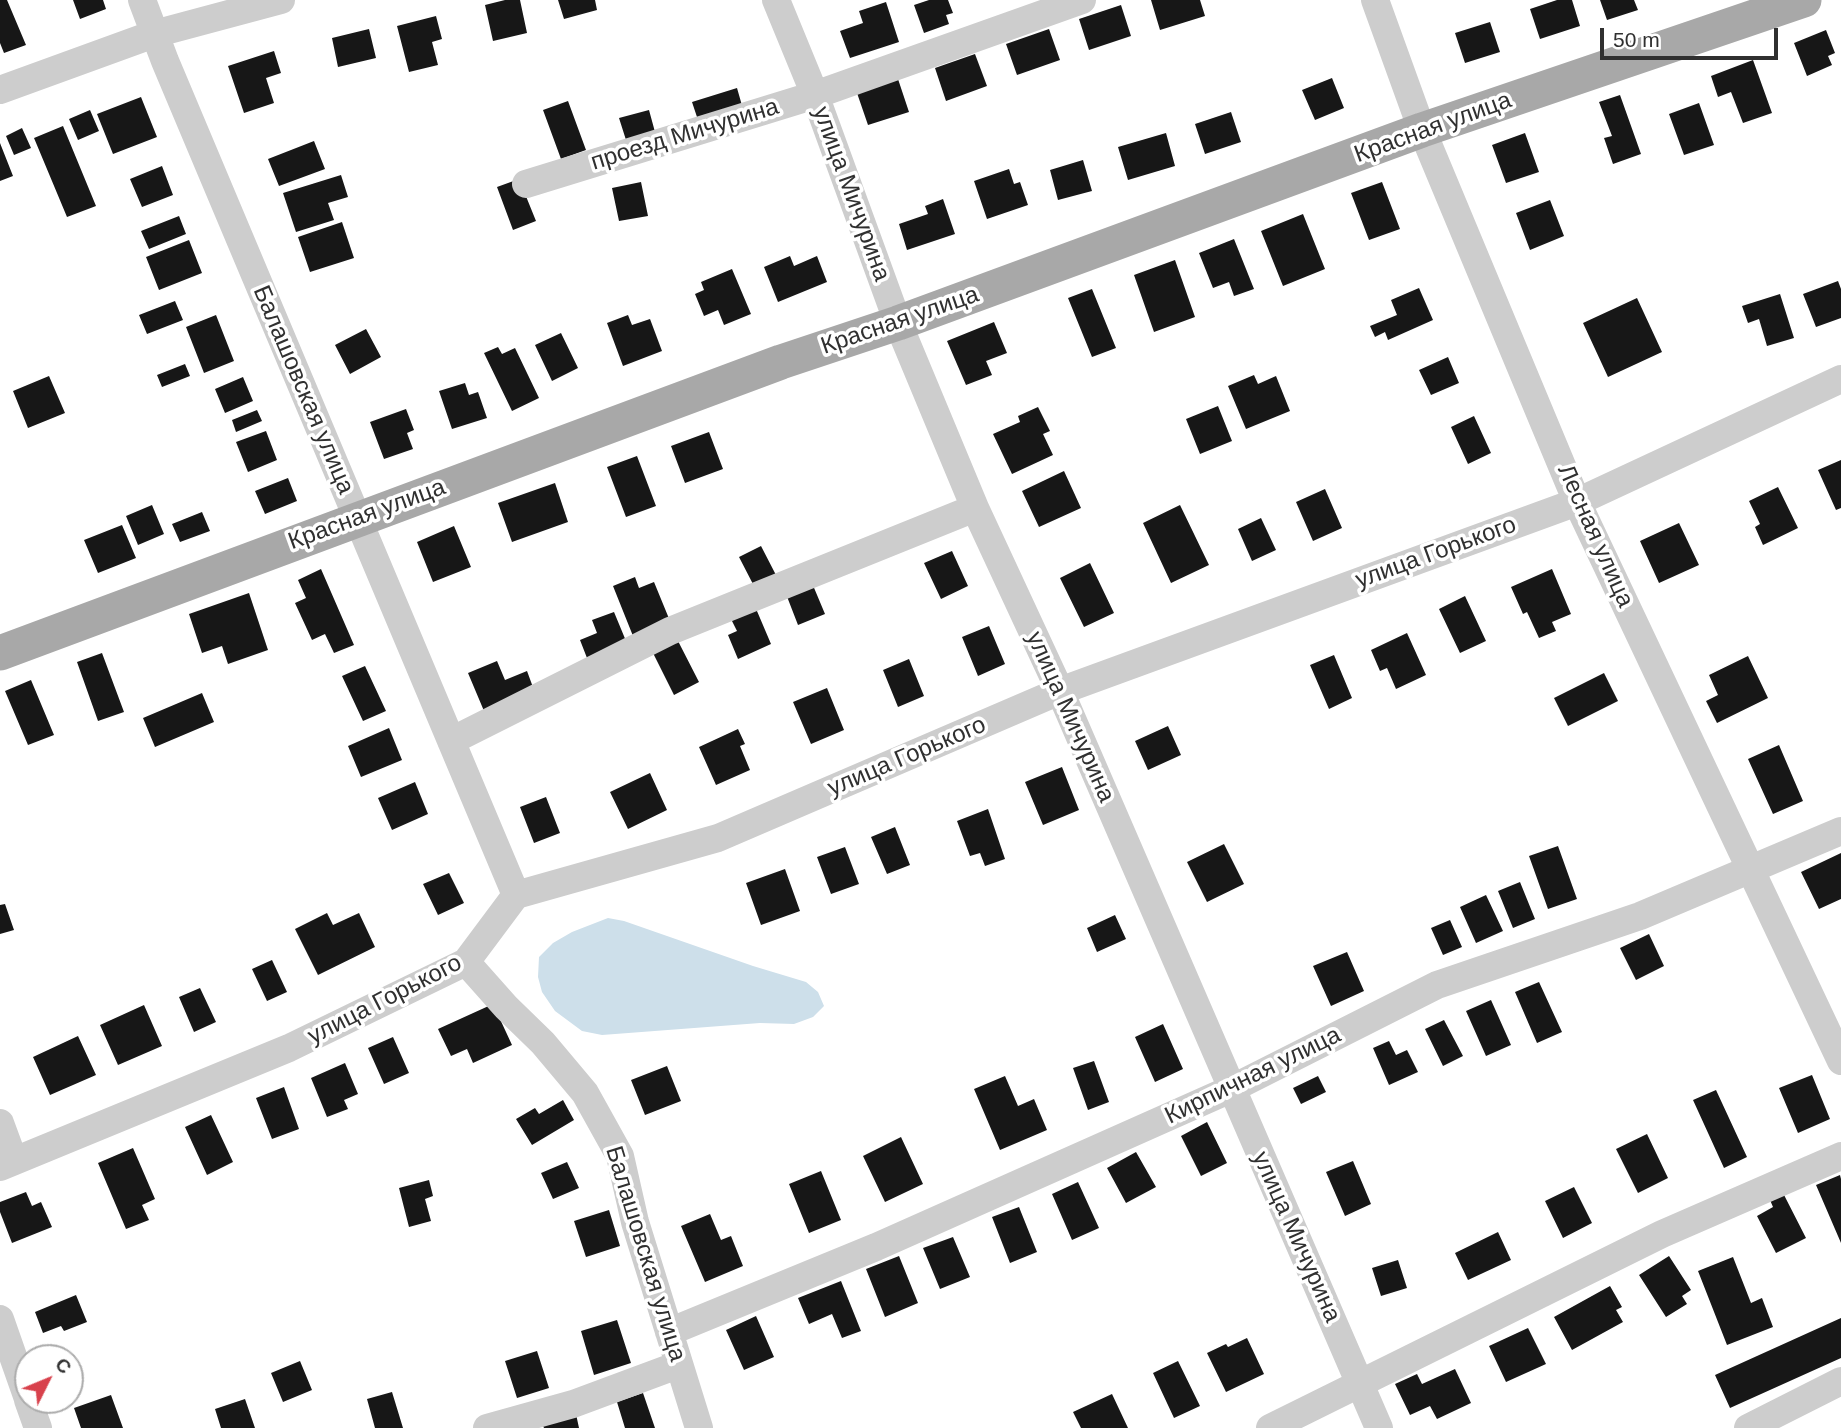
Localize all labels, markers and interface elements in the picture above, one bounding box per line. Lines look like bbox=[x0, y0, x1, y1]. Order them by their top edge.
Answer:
scale bar bbox=[1603, 14, 1782, 58]
text: 50 m bbox=[1613, 28, 1660, 51]
street label: Красная улица bbox=[1351, 86, 1515, 170]
street label: проезд Мичурина bbox=[588, 93, 782, 177]
street label: улица Мичурина bbox=[806, 103, 896, 285]
street label: Балашовская улица bbox=[246, 281, 360, 499]
street label: Красная улица bbox=[817, 281, 983, 361]
street label: Лесная улица bbox=[1551, 460, 1639, 612]
street label: Красная улица bbox=[285, 473, 449, 557]
street label: улица Горького bbox=[1352, 511, 1520, 595]
street label: улица Мичурина bbox=[1019, 627, 1121, 807]
street label: улица Горького bbox=[824, 711, 990, 803]
street label: улица Горького bbox=[303, 949, 467, 1051]
street label: Кирпичная улица bbox=[1160, 1021, 1346, 1131]
street label: Балашовская улица bbox=[599, 1143, 691, 1365]
street label: улица Мичурина bbox=[1245, 1147, 1347, 1327]
north arrow bbox=[14, 1344, 84, 1414]
text: С bbox=[51, 1354, 76, 1378]

